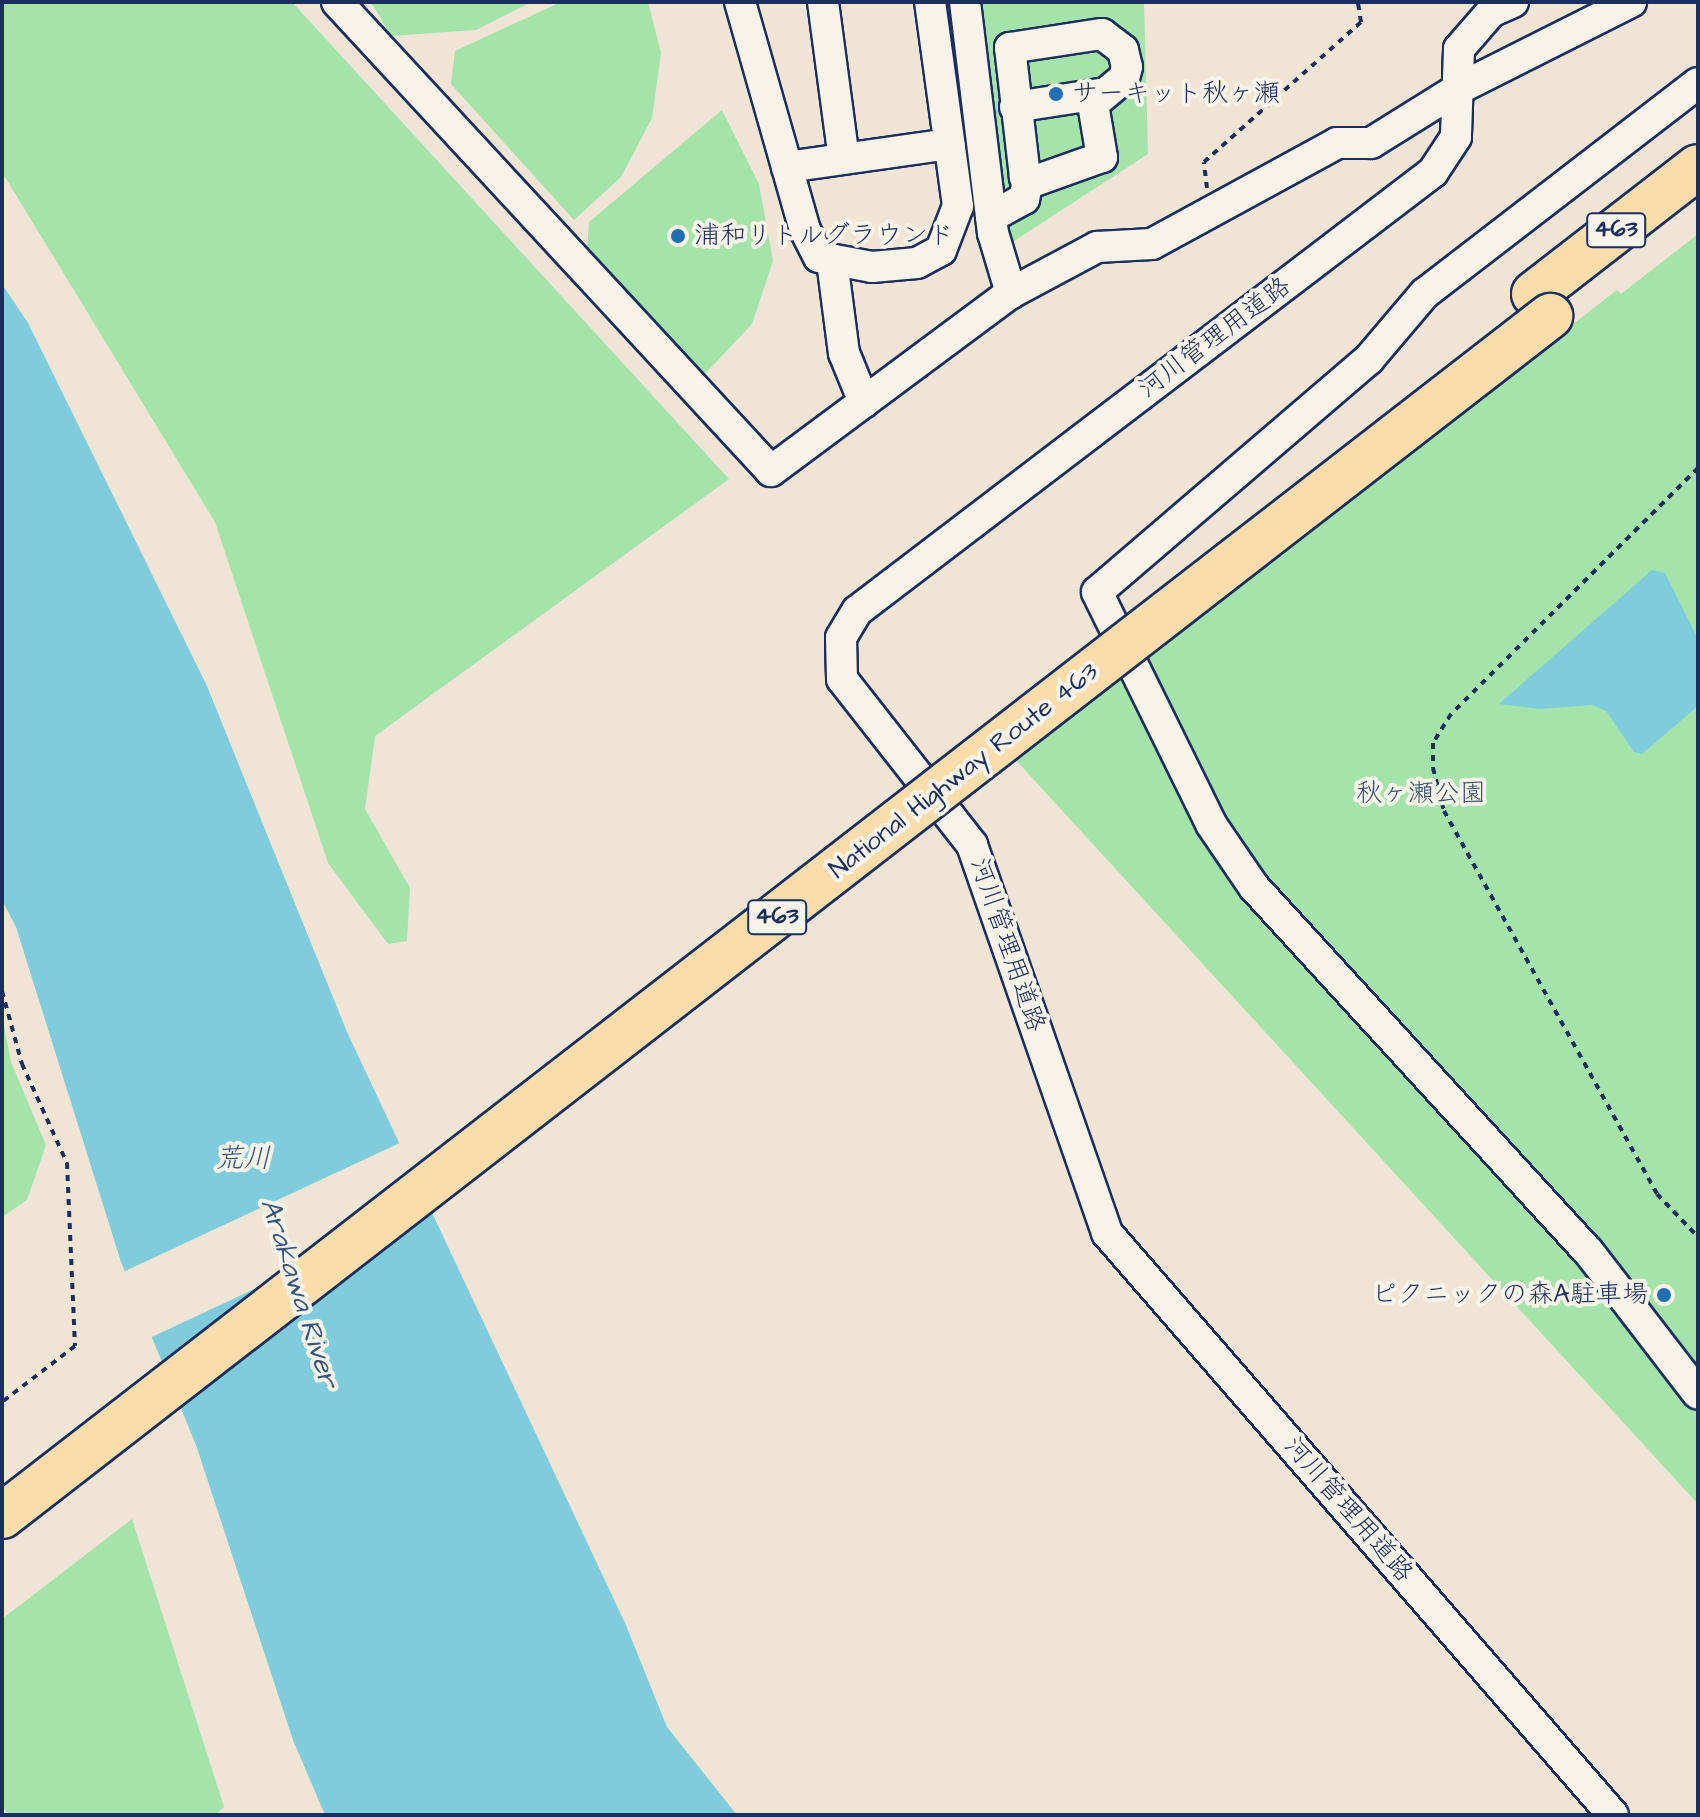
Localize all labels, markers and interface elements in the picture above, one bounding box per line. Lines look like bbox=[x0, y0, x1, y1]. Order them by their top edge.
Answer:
place label: サーキット秋ヶ瀬 bbox=[1072, 78, 1280, 110]
marker: サーキット秋ヶ瀬 bbox=[1047, 85, 1065, 103]
road number: 463 bbox=[1586, 210, 1646, 250]
place label: 浦和リトルグラウンド bbox=[694, 220, 954, 252]
marker: 浦和リトルグラウンド bbox=[669, 227, 687, 245]
street label: 河川管理用道路 bbox=[1133, 271, 1297, 405]
street label: National Highway Route 463 bbox=[823, 656, 1105, 886]
park label: 秋ヶ瀬公園 bbox=[1356, 778, 1486, 810]
street label: 河川管理用道路 bbox=[963, 854, 1051, 1036]
road number: 463 bbox=[747, 897, 807, 937]
water label: 荒川 bbox=[215, 1142, 271, 1176]
water label: Arakawa River bbox=[253, 1194, 345, 1392]
place label: ピクニックの森A駐車場 bbox=[1371, 1279, 1648, 1311]
marker: ピクニックの森A駐車場 bbox=[1655, 1286, 1673, 1304]
street label: 河川管理用道路 bbox=[1277, 1431, 1419, 1589]

